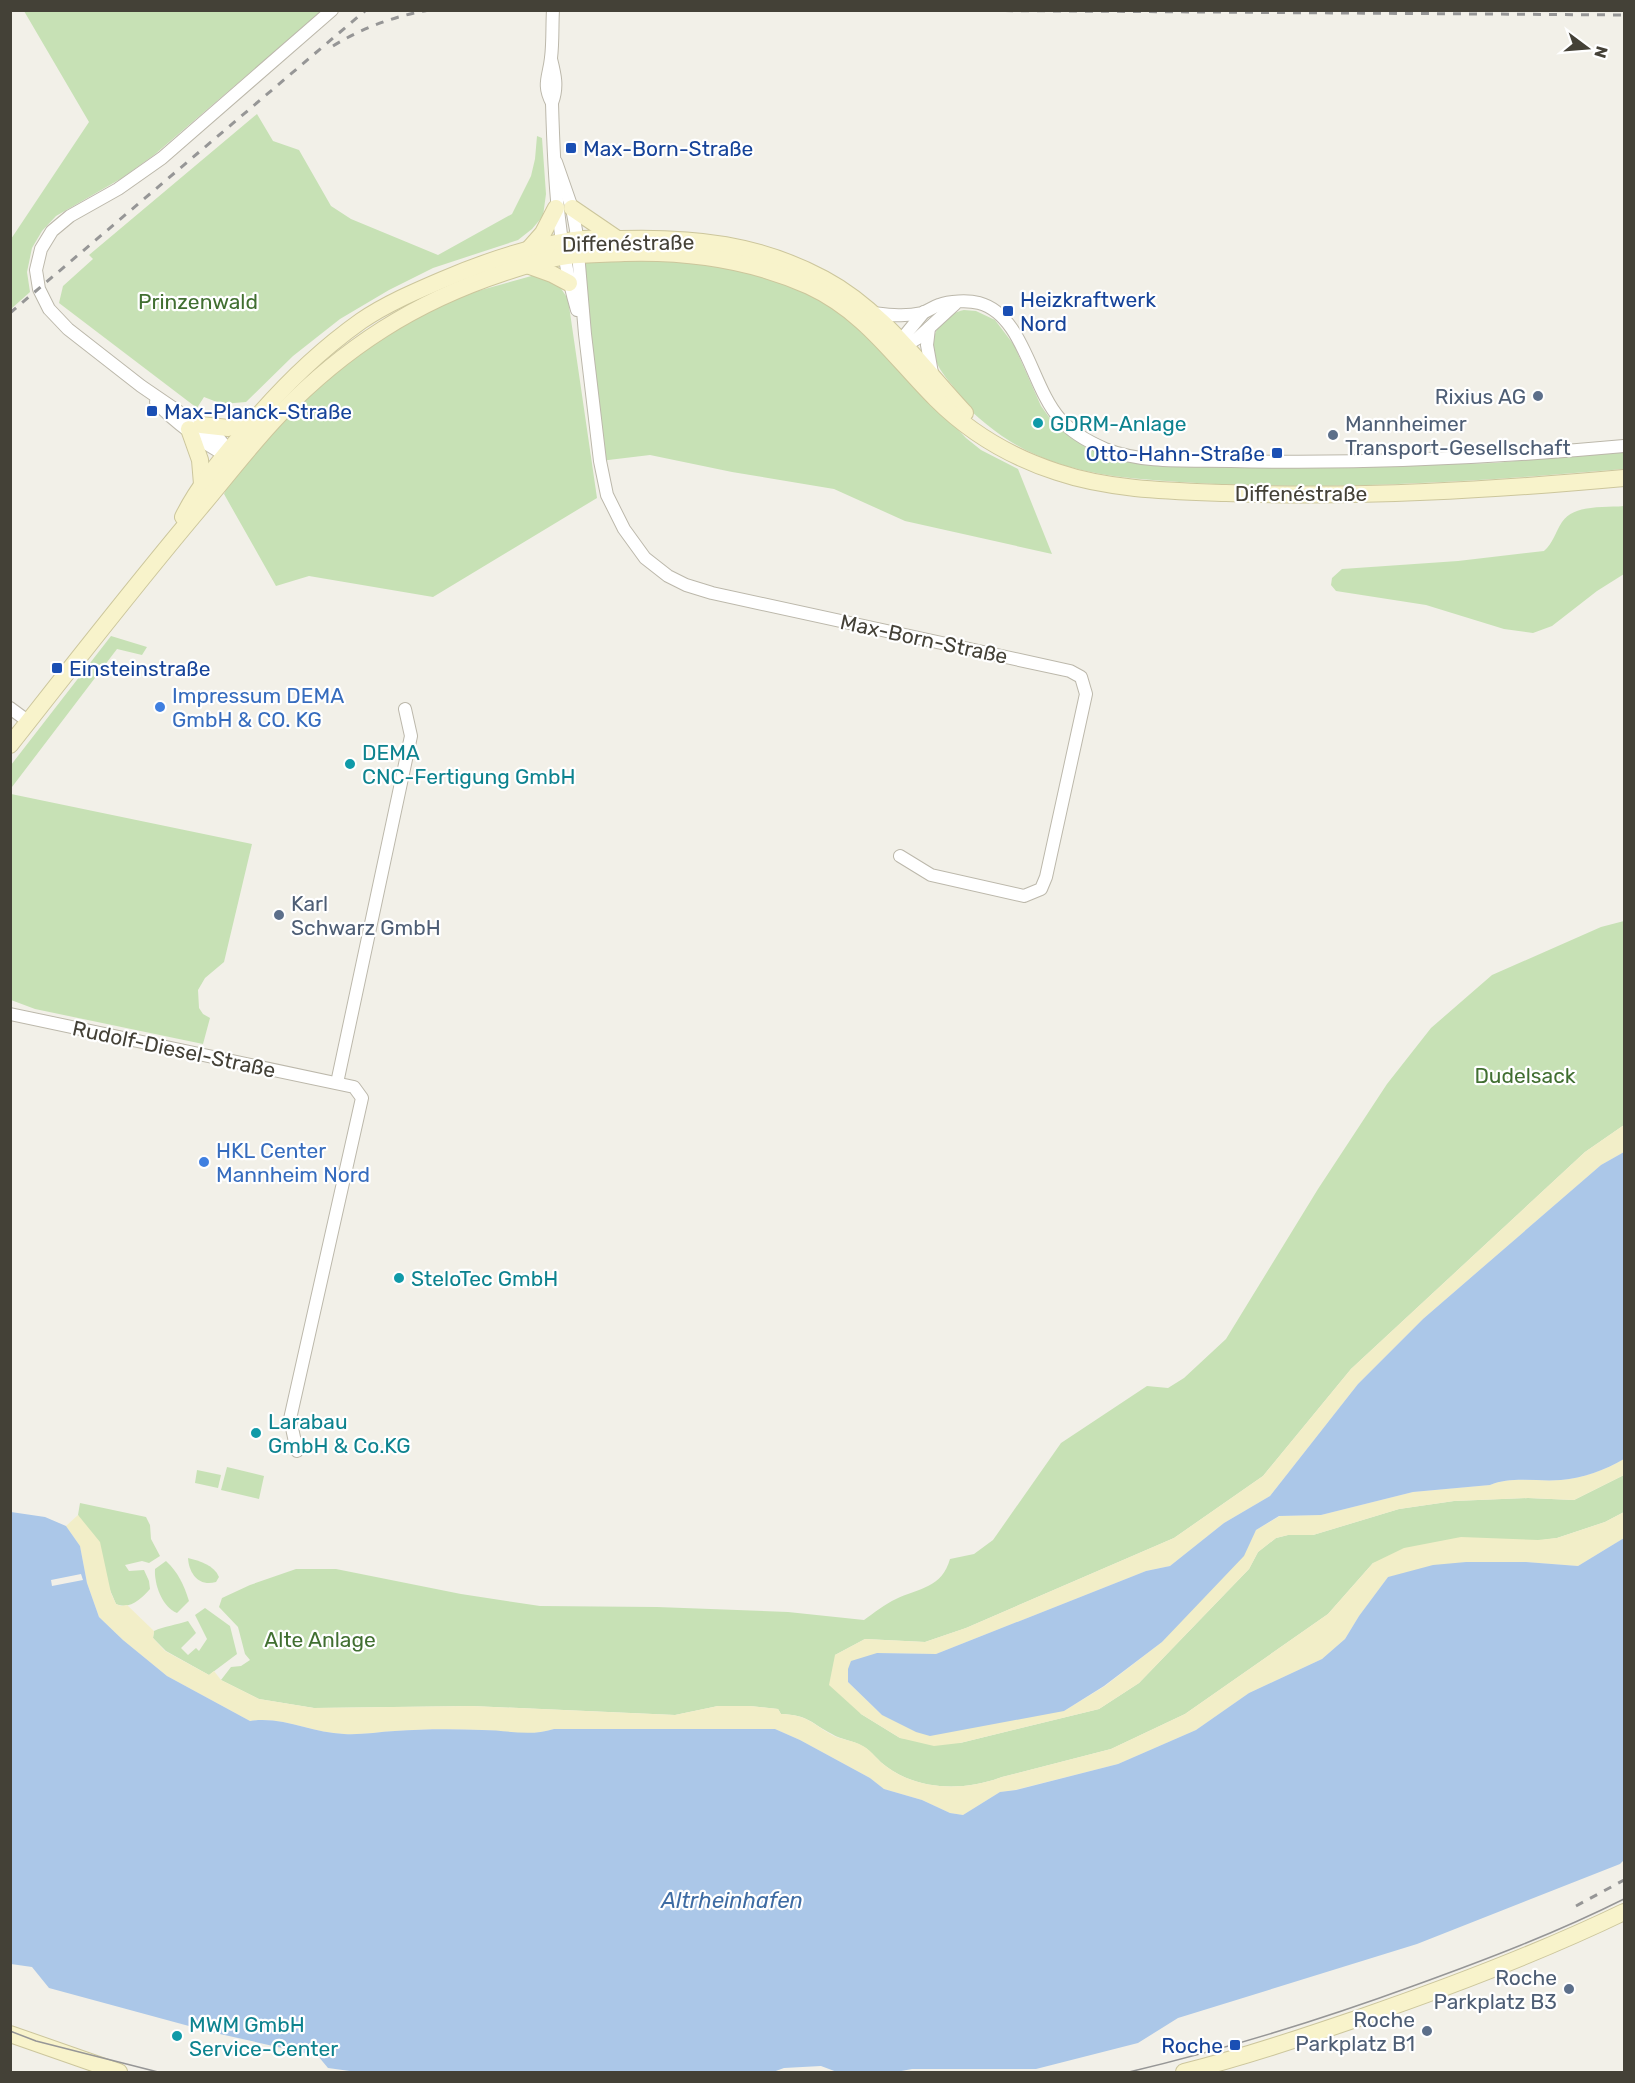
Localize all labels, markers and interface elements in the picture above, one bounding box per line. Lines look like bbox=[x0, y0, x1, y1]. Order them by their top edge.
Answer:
north arrow bbox=[1557, 18, 1617, 78]
text: N bbox=[1590, 44, 1612, 60]
place label: Max-Born-Straße bbox=[583, 136, 753, 161]
marker: Max-Born-Straße bbox=[564, 141, 578, 155]
street label: Diffenéstraße bbox=[562, 229, 694, 257]
place label: Heizkraftwerk Nord bbox=[1020, 287, 1156, 336]
park label: Prinzenwald bbox=[138, 289, 258, 314]
marker: Heizkraftwerk Nord bbox=[1001, 304, 1015, 318]
place label: Rixius AG bbox=[1435, 384, 1526, 409]
marker: Rixius AG bbox=[1531, 389, 1545, 403]
place label: Max-Planck-Straße bbox=[164, 399, 352, 424]
marker: Max-Planck-Straße bbox=[145, 404, 159, 418]
place label: GDRM-Anlage bbox=[1050, 411, 1187, 436]
place label: Mannheimer Transport-Gesellschaft bbox=[1345, 411, 1571, 460]
marker: GDRM-Anlage bbox=[1031, 416, 1045, 430]
marker: Mannheimer Transport-Gesellschaft bbox=[1326, 428, 1340, 442]
place label: Otto-Hahn-Straße bbox=[1086, 441, 1265, 466]
marker: Otto-Hahn-Straße bbox=[1270, 446, 1284, 460]
street label: Diffenéstraße bbox=[1235, 481, 1367, 506]
street label: Max-Born-Straße bbox=[838, 609, 1010, 669]
place label: Einsteinstraße bbox=[69, 656, 210, 681]
marker: Einsteinstraße bbox=[50, 661, 64, 675]
place label: Impressum DEMA GmbH & CO. KG bbox=[172, 683, 344, 732]
marker: Impressum DEMA GmbH & CO. KG bbox=[153, 700, 167, 714]
place label: DEMA CNC-Fertigung GmbH bbox=[362, 740, 575, 789]
marker: DEMA CNC-Fertigung GmbH bbox=[343, 757, 357, 771]
place label: Karl Schwarz GmbH bbox=[291, 891, 441, 940]
marker: Karl Schwarz GmbH bbox=[272, 908, 286, 922]
street label: Rudolf-Diesel-Straße bbox=[70, 1015, 278, 1083]
park label: Dudelsack bbox=[1474, 1063, 1576, 1088]
place label: HKL Center Mannheim Nord bbox=[216, 1138, 370, 1187]
marker: HKL Center Mannheim Nord bbox=[197, 1155, 211, 1169]
place label: SteloTec GmbH bbox=[411, 1266, 558, 1291]
marker: SteloTec GmbH bbox=[392, 1271, 406, 1285]
place label: Larabau GmbH & Co.KG bbox=[268, 1409, 410, 1458]
marker: Larabau GmbH & Co.KG bbox=[249, 1426, 263, 1440]
park label: Alte Anlage bbox=[264, 1627, 376, 1652]
water label: Altrheinhafen bbox=[660, 1887, 803, 1914]
place label: Roche Parkplatz B3 bbox=[1434, 1965, 1557, 2014]
marker: Roche Parkplatz B3 bbox=[1562, 1982, 1576, 1996]
place label: Roche Parkplatz B1 bbox=[1295, 2007, 1415, 2056]
place label: MWM GmbH Service-Center bbox=[189, 2012, 338, 2061]
marker: Roche Parkplatz B1 bbox=[1420, 2024, 1434, 2038]
marker: MWM GmbH Service-Center bbox=[170, 2029, 184, 2043]
place label: Roche bbox=[1161, 2033, 1223, 2058]
marker: Roche bbox=[1228, 2038, 1242, 2052]

